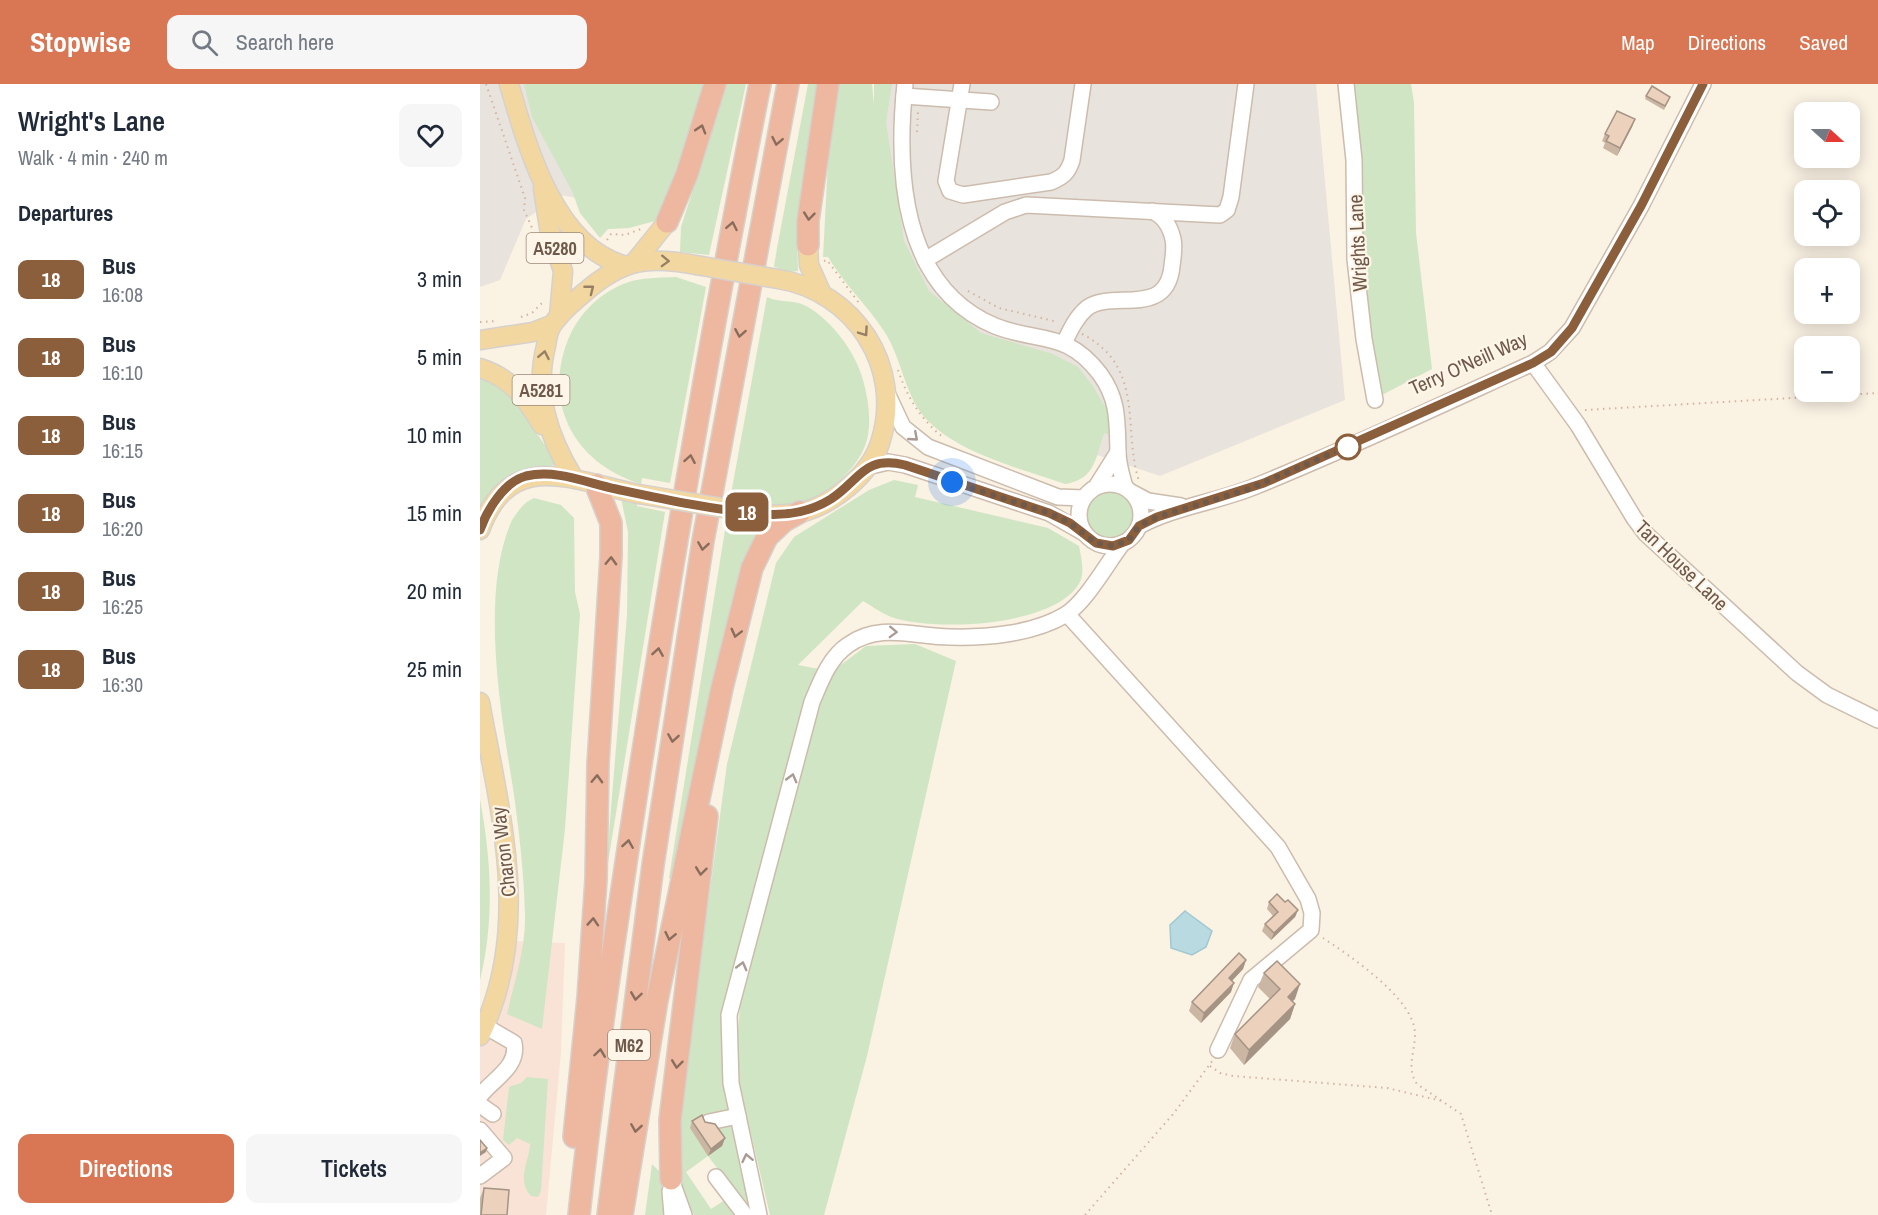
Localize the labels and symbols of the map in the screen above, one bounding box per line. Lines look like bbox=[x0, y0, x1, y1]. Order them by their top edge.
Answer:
north arrow bbox=[1794, 102, 1860, 168]
one-way arrow bbox=[694, 124, 706, 135]
one-way arrow bbox=[771, 136, 784, 146]
street label: Wrights Lane bbox=[1341, 194, 1373, 292]
one-way arrow bbox=[803, 211, 816, 221]
one-way arrow bbox=[725, 221, 738, 231]
road number: A5280 bbox=[526, 233, 584, 263]
one-way arrow bbox=[661, 254, 670, 267]
one-way arrow bbox=[583, 285, 594, 296]
one-way arrow bbox=[857, 325, 868, 336]
street label: Terry O'Neill Way bbox=[1405, 325, 1532, 401]
one-way arrow bbox=[735, 328, 747, 338]
one-way arrow bbox=[537, 350, 550, 360]
road number: A5281 bbox=[512, 375, 570, 405]
one-way arrow bbox=[907, 429, 918, 440]
unlabelled marker bbox=[1335, 434, 1361, 460]
one-way arrow bbox=[683, 455, 696, 465]
your location bbox=[937, 467, 967, 497]
line badge: 18 bbox=[720, 492, 774, 532]
street label: Tan House Lane bbox=[1630, 514, 1734, 616]
one-way arrow bbox=[697, 541, 709, 550]
one-way arrow bbox=[605, 556, 618, 565]
one-way arrow bbox=[889, 626, 898, 638]
one-way arrow bbox=[730, 627, 743, 637]
one-way arrow bbox=[652, 647, 664, 656]
one-way arrow bbox=[667, 734, 679, 743]
one-way arrow bbox=[785, 773, 797, 784]
one-way arrow bbox=[591, 774, 604, 783]
street label: Charon Way bbox=[484, 805, 522, 899]
one-way arrow bbox=[622, 840, 634, 849]
one-way arrow bbox=[695, 866, 708, 876]
one-way arrow bbox=[586, 917, 599, 926]
one-way arrow bbox=[664, 931, 677, 941]
one-way arrow bbox=[735, 961, 747, 972]
one-way arrow bbox=[630, 991, 642, 1000]
road number: M62 bbox=[608, 1030, 650, 1060]
one-way arrow bbox=[593, 1048, 605, 1057]
one-way arrow bbox=[671, 1060, 683, 1069]
one-way arrow bbox=[631, 1124, 643, 1133]
one-way arrow bbox=[741, 1153, 754, 1163]

